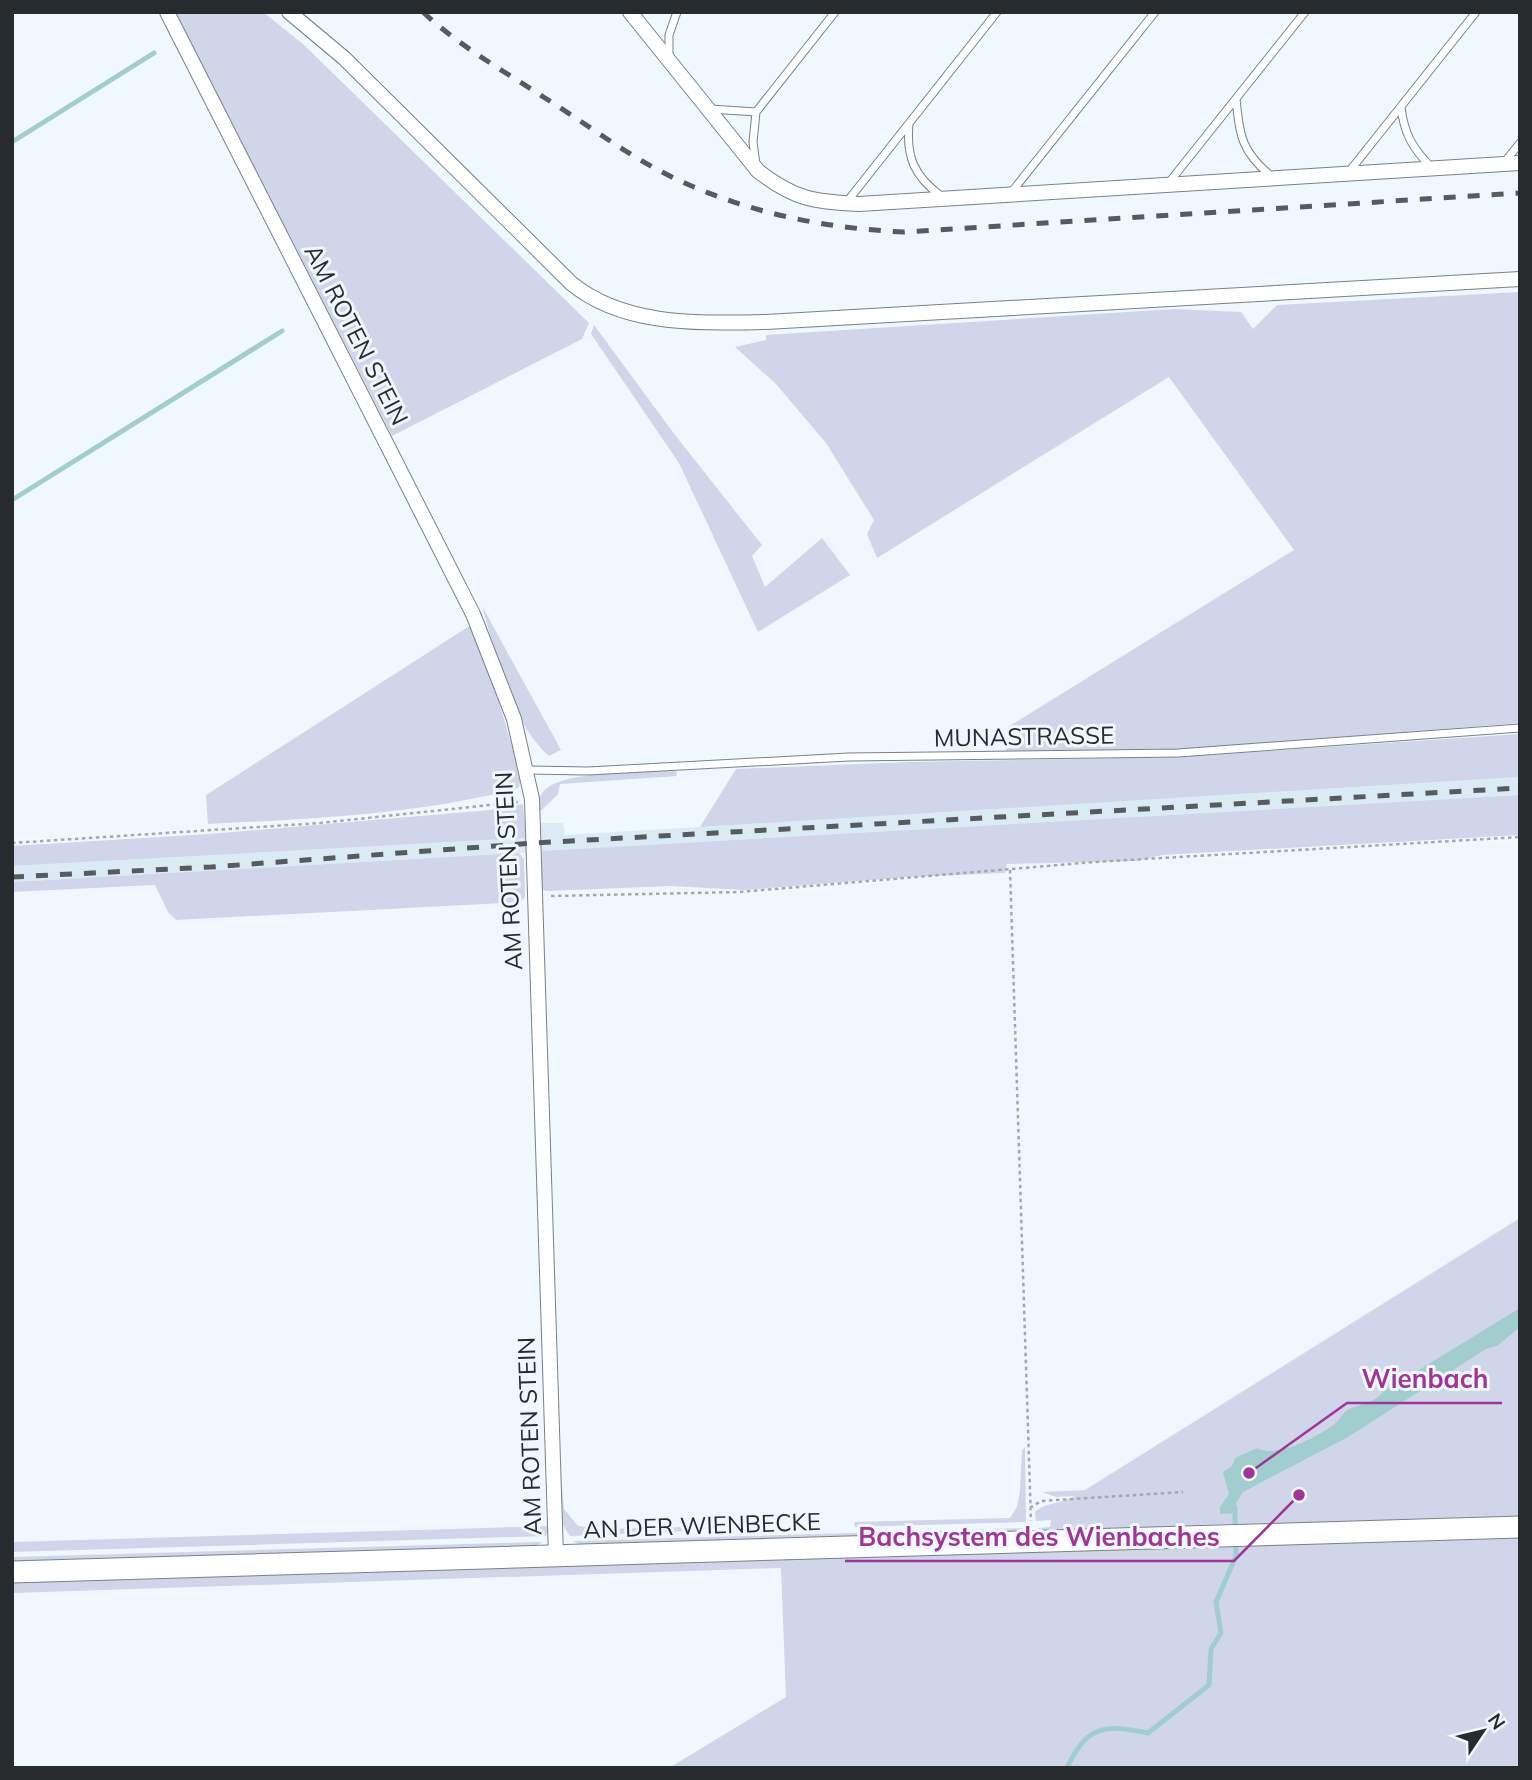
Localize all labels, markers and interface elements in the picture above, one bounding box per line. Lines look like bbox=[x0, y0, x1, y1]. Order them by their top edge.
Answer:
street label: AM ROTEN STEIN bbox=[298, 239, 415, 430]
street label: MUNASTRASSE bbox=[934, 719, 1114, 753]
street label: AM ROTEN STEIN bbox=[488, 771, 528, 971]
street label: AM ROTEN STEIN bbox=[511, 1336, 547, 1536]
callout: Wienbach bbox=[1347, 1356, 1502, 1403]
text: Wienbach bbox=[1362, 1362, 1488, 1395]
street label: AN DER WIENBECKE bbox=[583, 1506, 821, 1544]
callout: Bachsystem des Wienbaches bbox=[845, 1514, 1234, 1561]
text: Bachsystem des Wienbaches bbox=[858, 1520, 1220, 1553]
north arrow bbox=[1448, 1696, 1518, 1766]
text: N bbox=[1483, 1708, 1511, 1734]

